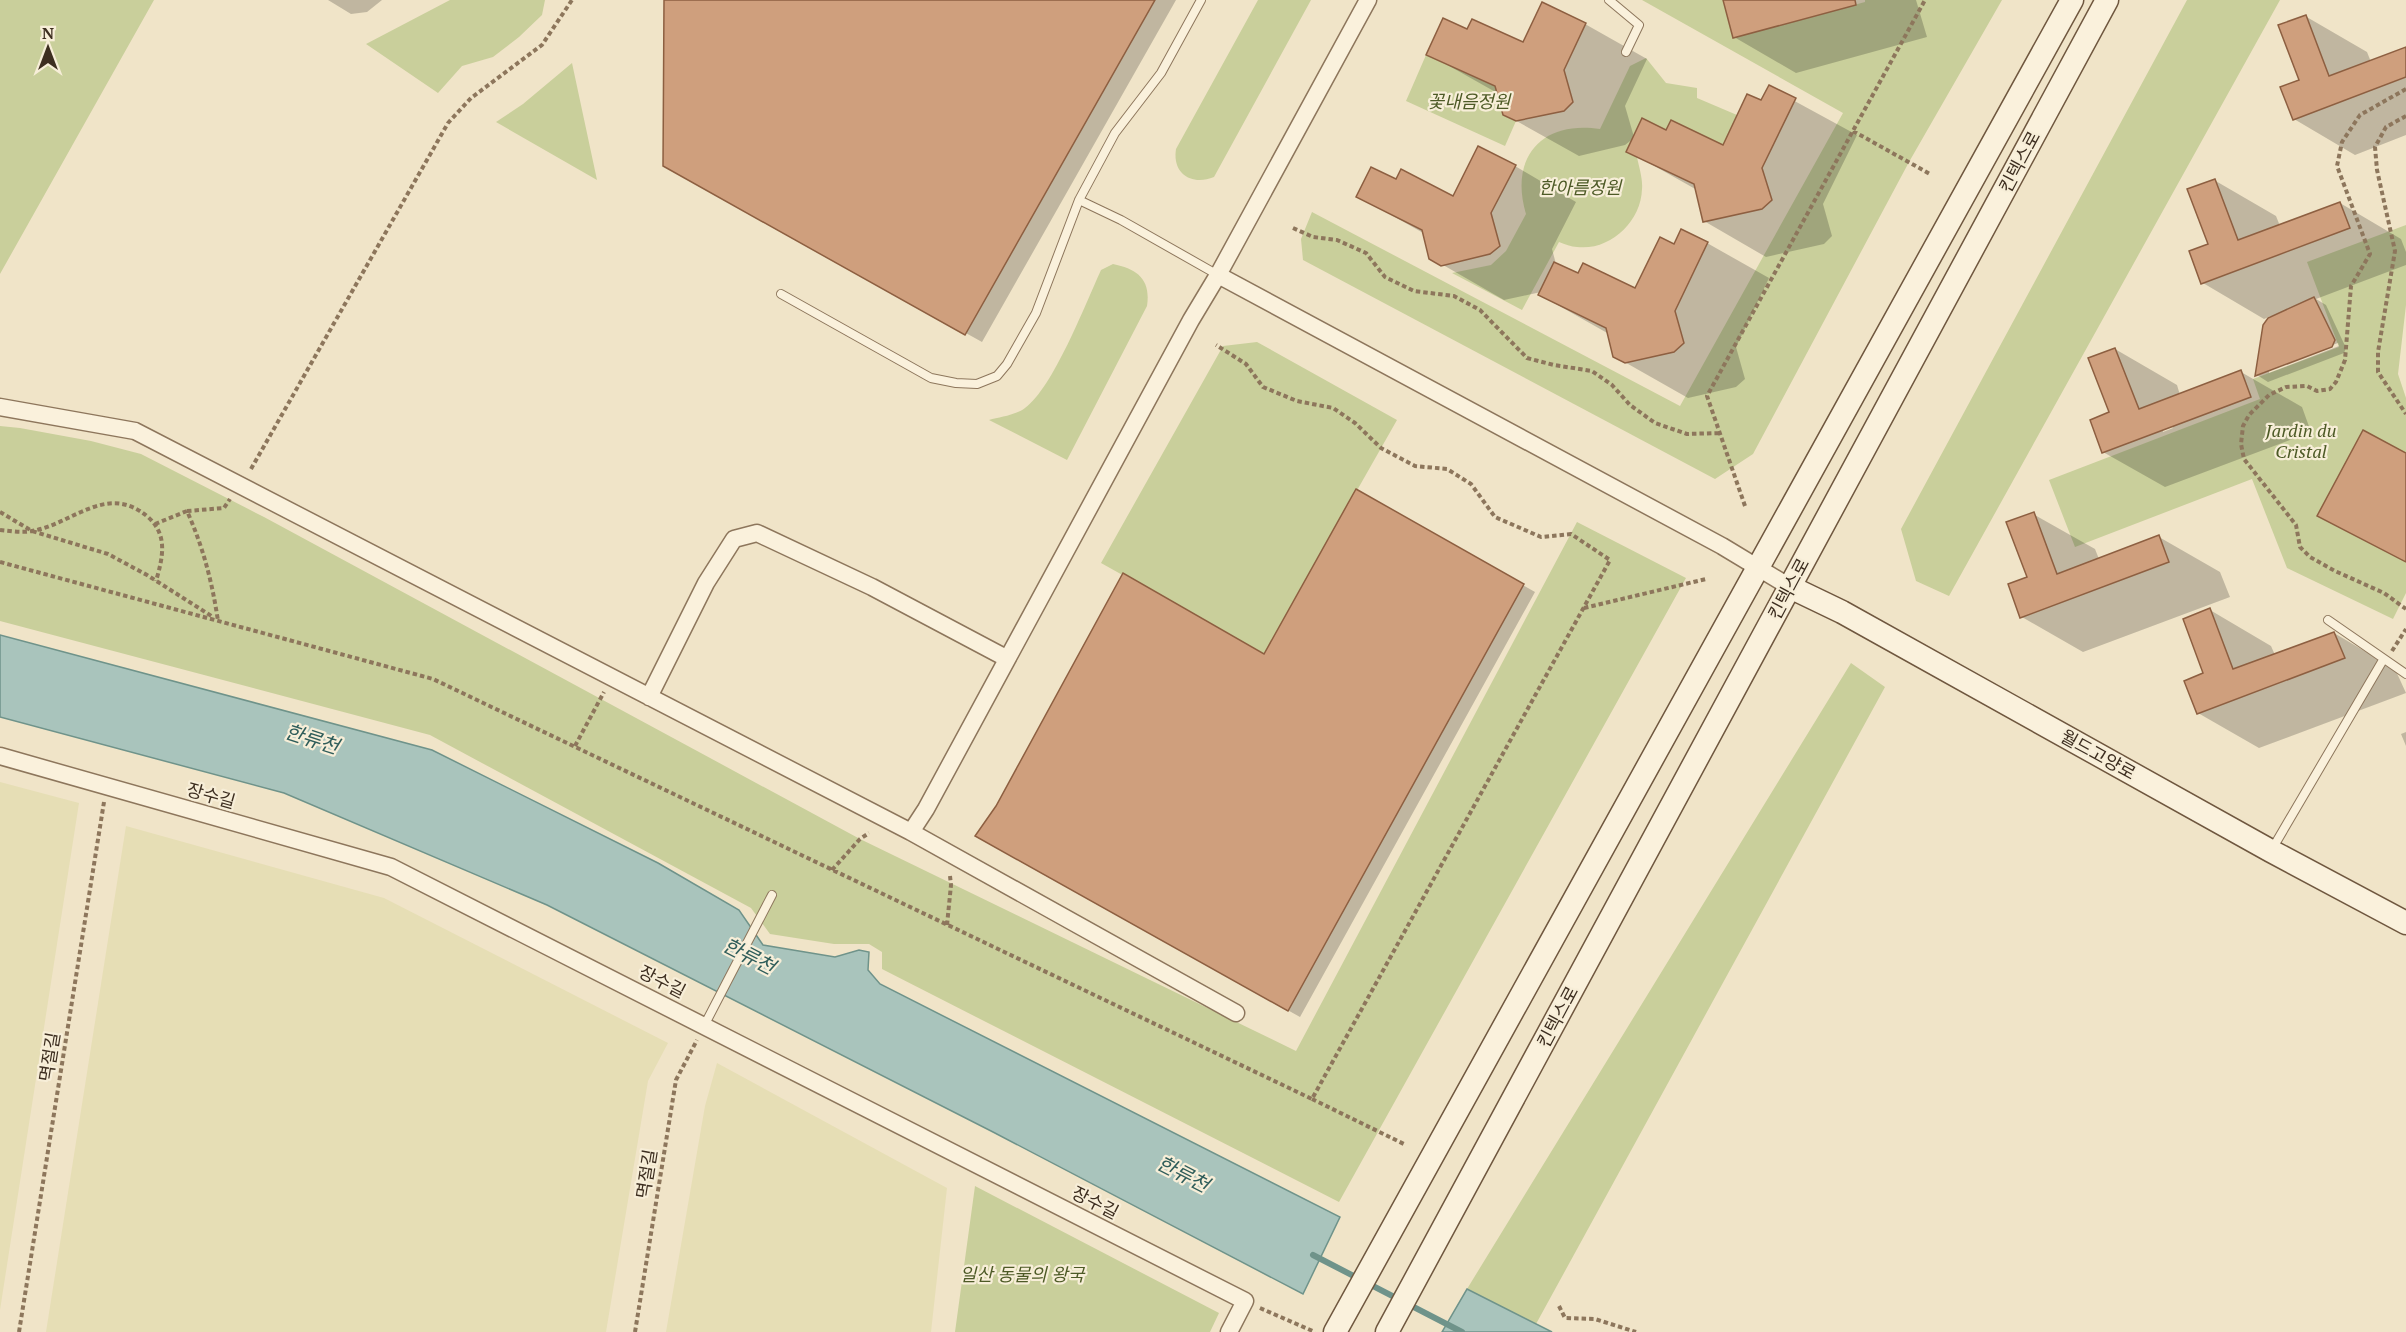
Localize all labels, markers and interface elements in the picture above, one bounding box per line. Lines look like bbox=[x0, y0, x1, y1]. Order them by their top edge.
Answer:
north arrow bbox=[18, 18, 78, 78]
text: N bbox=[42, 22, 54, 44]
park label: 꽃내음정원 bbox=[1428, 89, 1512, 113]
street label: 킨텍스로 bbox=[1993, 127, 2045, 196]
park label: 한아름정원 bbox=[1539, 175, 1623, 199]
park label: Jardin du Cristal bbox=[2265, 418, 2336, 463]
street label: 킨텍스로 bbox=[1762, 554, 1814, 623]
water label: 한류천 bbox=[282, 717, 345, 761]
street label: 월드고양로 bbox=[2056, 724, 2141, 785]
street label: 장수길 bbox=[184, 777, 238, 813]
water label: 한류천 bbox=[719, 931, 782, 981]
street label: 장수길 bbox=[635, 959, 690, 1003]
street label: 킨텍스로 bbox=[1531, 982, 1583, 1051]
street label: 멱절길 bbox=[33, 1030, 65, 1083]
street label: 멱절길 bbox=[630, 1147, 662, 1200]
water label: 한류천 bbox=[1153, 1149, 1216, 1199]
street label: 장수길 bbox=[1068, 1180, 1123, 1224]
park label: 일산 동물의 왕국 bbox=[960, 1262, 1086, 1286]

